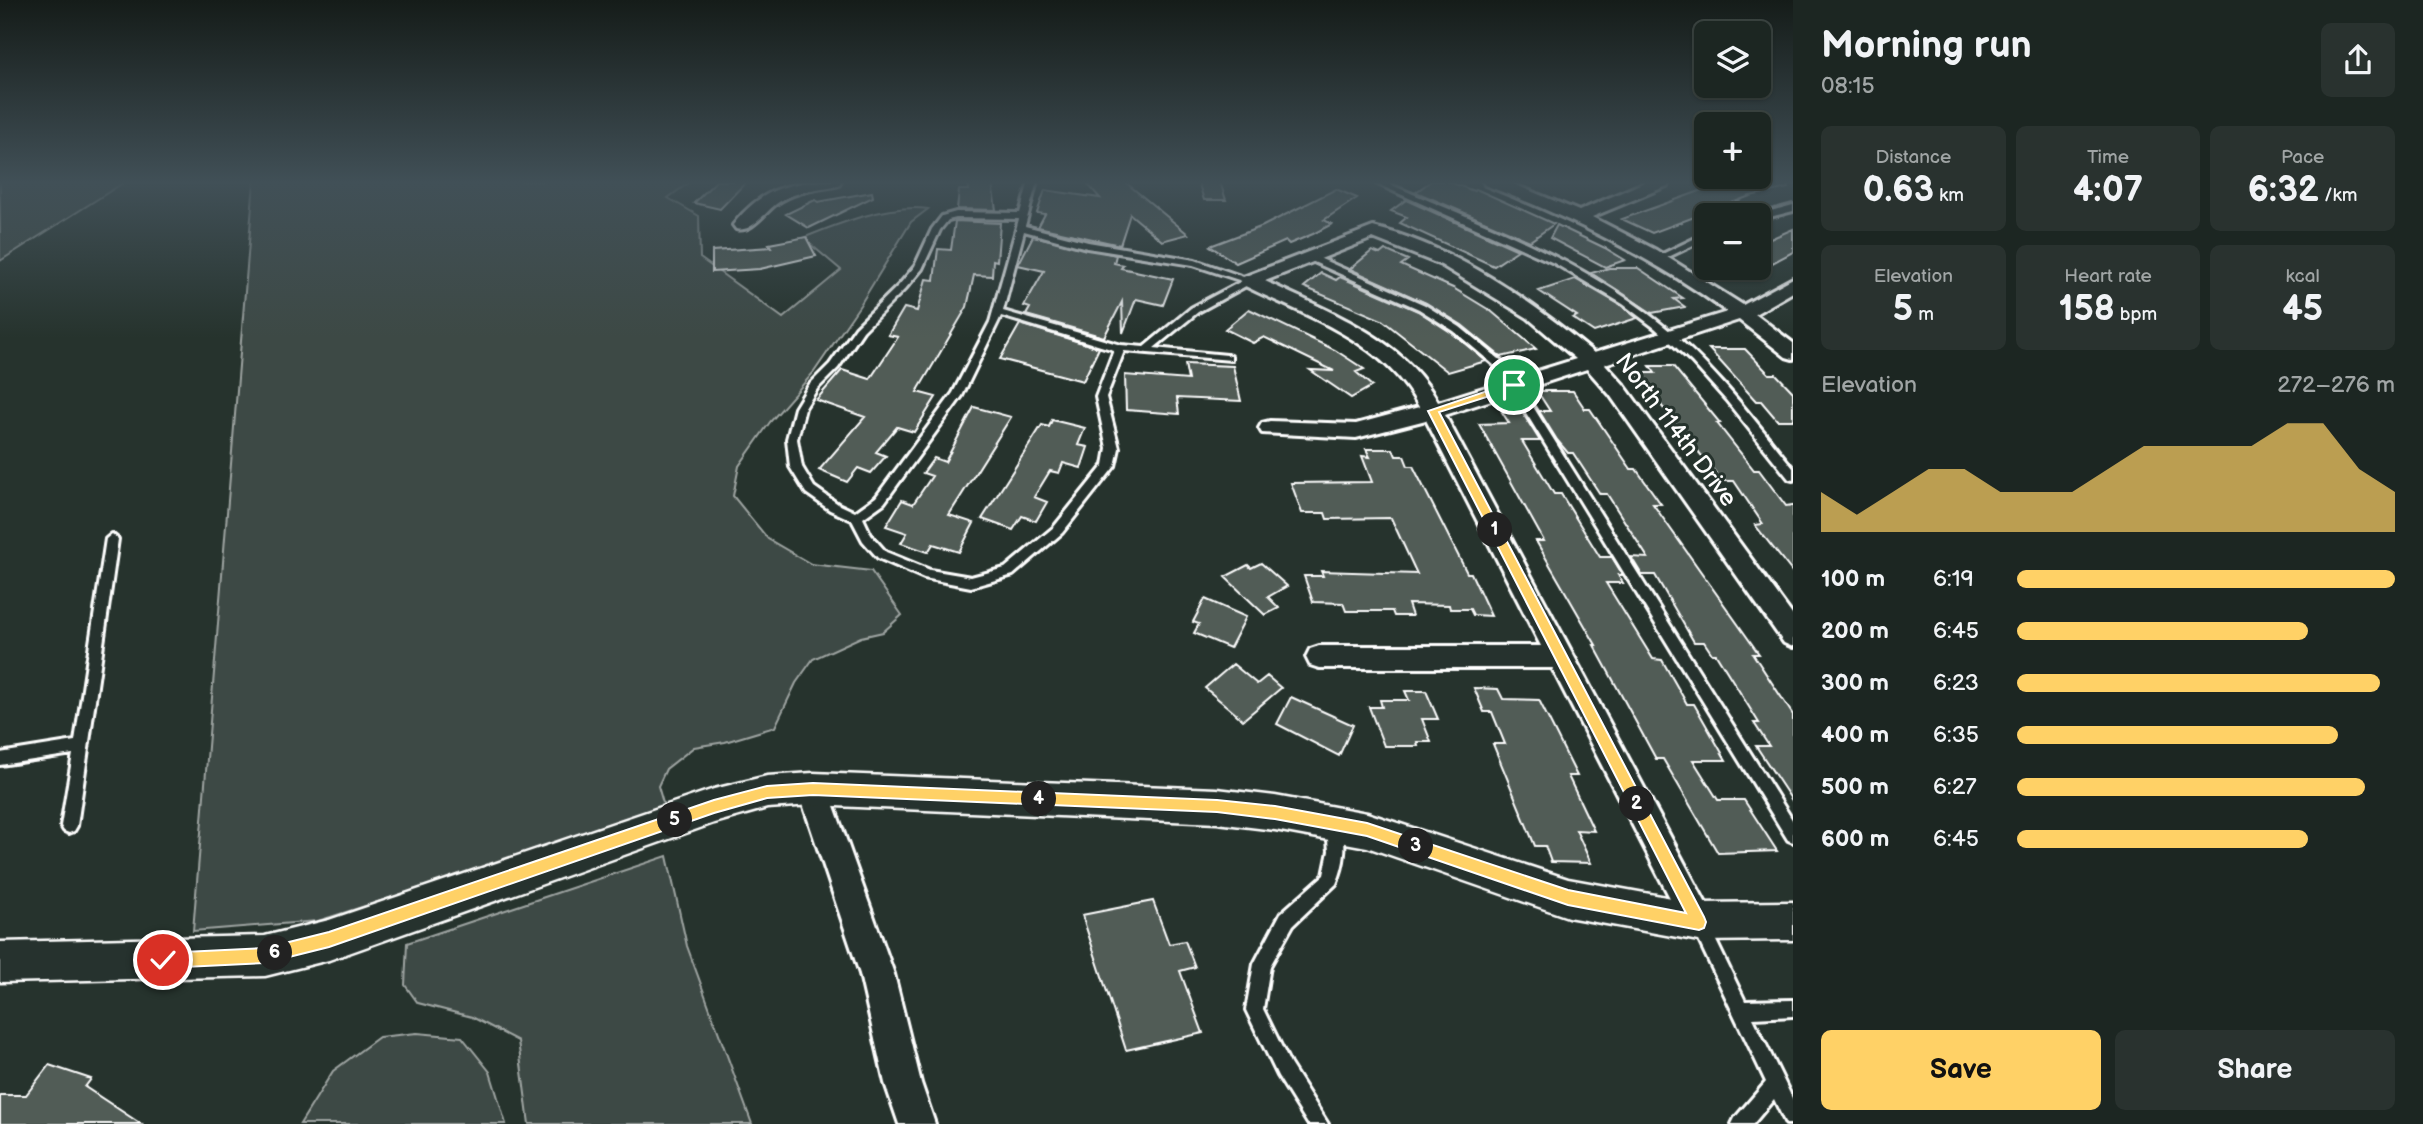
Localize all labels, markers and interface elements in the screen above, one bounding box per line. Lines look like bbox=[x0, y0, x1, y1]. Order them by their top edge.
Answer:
map controls bbox=[1694, 21, 1771, 280]
button: layers bbox=[1694, 21, 1771, 98]
text: Morning run bbox=[1821, 23, 2032, 68]
button: share bbox=[2321, 23, 2395, 97]
text: 08:15 bbox=[1821, 72, 1875, 100]
button: + bbox=[1694, 112, 1771, 189]
text: Distance bbox=[1875, 146, 1951, 169]
text: Time bbox=[2087, 146, 2129, 169]
text: Pace bbox=[2281, 146, 2324, 169]
text: 0.63 bbox=[1863, 169, 1934, 212]
text: 4:07 bbox=[2073, 169, 2143, 212]
text: 6:32 bbox=[2248, 169, 2319, 212]
text: km bbox=[1934, 184, 1964, 207]
text: /km bbox=[2319, 184, 2358, 207]
button: − bbox=[1694, 203, 1771, 280]
text: Elevation bbox=[1874, 265, 1953, 288]
text: Heart rate bbox=[2064, 265, 2152, 288]
text: kcal bbox=[2286, 265, 2320, 288]
text: 5 bbox=[1893, 288, 1913, 331]
text: 158 bbox=[2059, 288, 2115, 331]
text: 45 bbox=[2282, 288, 2323, 331]
text: m bbox=[1913, 303, 1934, 326]
text: bpm bbox=[2115, 303, 2157, 326]
street label: North 114th Drive bbox=[1609, 348, 1743, 512]
pin bbox=[1484, 355, 1544, 415]
icon: arrive bbox=[1495, 366, 1533, 404]
text: Elevation bbox=[1821, 371, 1917, 399]
text: 272–276 m bbox=[2277, 371, 2395, 399]
pin: 1 bbox=[1478, 512, 1512, 548]
text: 1 bbox=[1491, 518, 1499, 541]
text: 100 m bbox=[1821, 565, 1885, 593]
text: 6:19 bbox=[1933, 565, 1974, 593]
text: 200 m bbox=[1821, 617, 1889, 645]
text: 6:45 bbox=[1933, 617, 1979, 645]
text: 300 m bbox=[1821, 669, 1889, 697]
text: 6:23 bbox=[1933, 669, 1979, 697]
text: 400 m bbox=[1821, 721, 1889, 749]
text: 6:35 bbox=[1933, 721, 1979, 749]
text: 500 m bbox=[1821, 773, 1889, 801]
text: 6:27 bbox=[1933, 773, 1977, 801]
pin: 4 bbox=[1021, 782, 1056, 816]
pin: 2 bbox=[1620, 786, 1654, 822]
text: 4 bbox=[1033, 787, 1044, 810]
text: 2 bbox=[1631, 792, 1642, 815]
pin: 5 bbox=[658, 802, 692, 838]
text: 5 bbox=[669, 808, 680, 831]
text: 600 m bbox=[1821, 825, 1889, 853]
text: 6:45 bbox=[1933, 825, 1979, 853]
pin: 3 bbox=[1398, 828, 1434, 864]
text: 3 bbox=[1410, 834, 1421, 857]
pin bbox=[133, 930, 193, 990]
pin: 6 bbox=[258, 936, 292, 970]
icon: check bbox=[144, 941, 182, 979]
text: 6 bbox=[269, 941, 280, 964]
button: Save bbox=[1821, 1030, 2101, 1110]
button: Share bbox=[2115, 1030, 2395, 1110]

